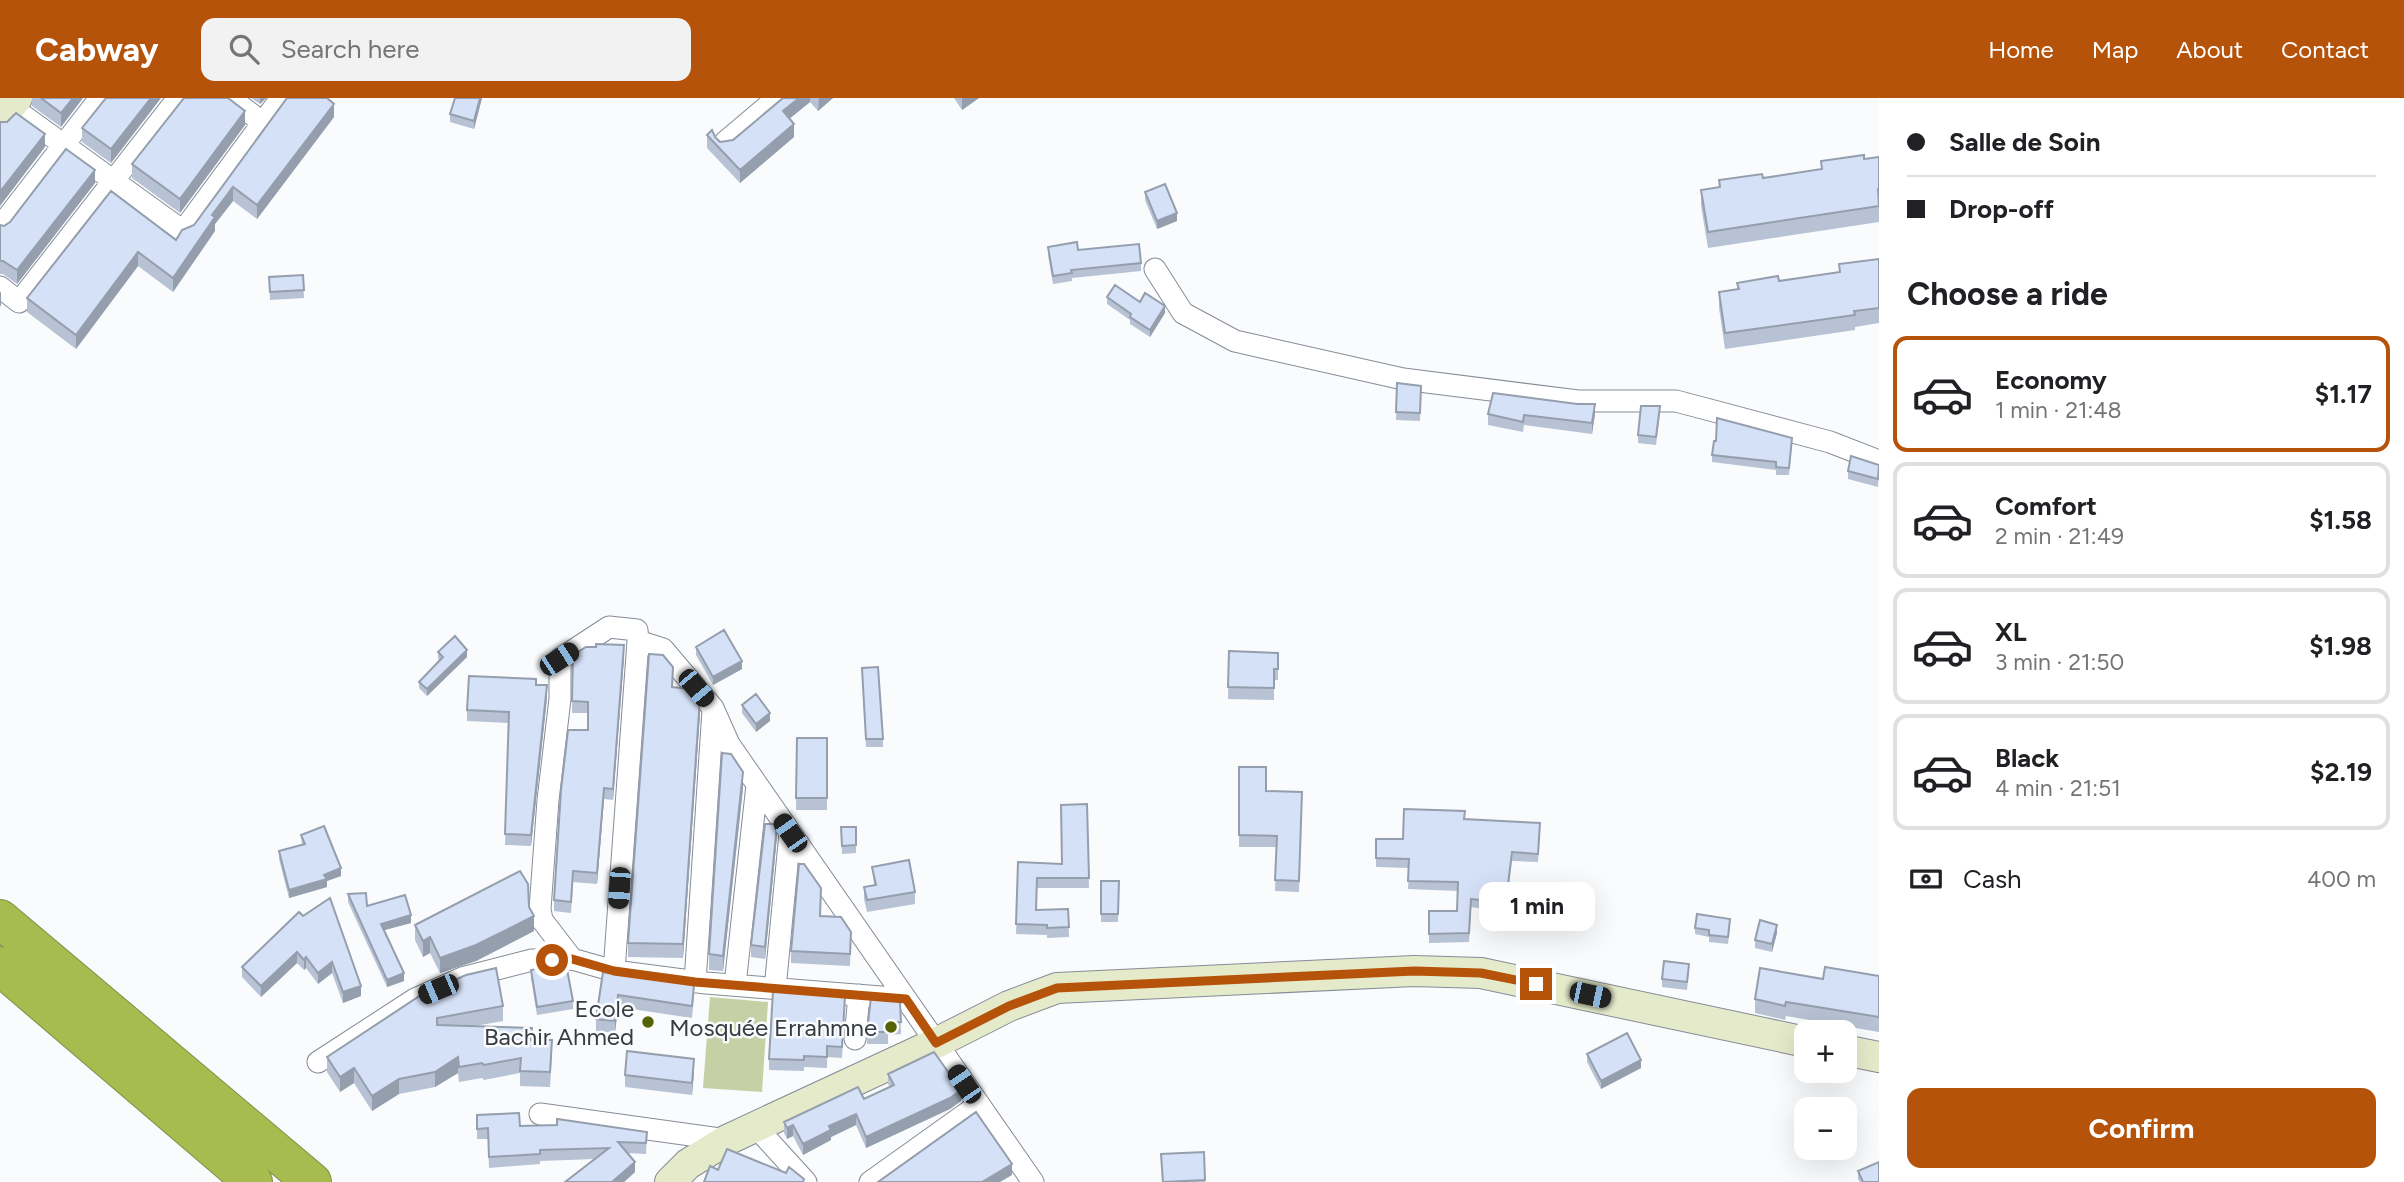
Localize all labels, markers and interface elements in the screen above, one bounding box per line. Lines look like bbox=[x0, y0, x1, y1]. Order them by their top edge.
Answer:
search box bbox=[201, 18, 691, 81]
text: Cabway bbox=[35, 30, 159, 69]
icon: search bbox=[225, 30, 263, 68]
text: Search here bbox=[281, 33, 420, 65]
text: Home bbox=[1988, 35, 2054, 64]
text: Map bbox=[2092, 35, 2138, 64]
text: About bbox=[2176, 35, 2243, 64]
text: Contact bbox=[2281, 35, 2369, 64]
text: Salle de Soin bbox=[1949, 126, 2101, 158]
text: Drop-off bbox=[1949, 193, 2054, 225]
text: Choose a ride bbox=[1907, 275, 2108, 313]
icon: car bbox=[1911, 363, 1974, 426]
text: Economy bbox=[1995, 364, 2107, 396]
text: $1.17 bbox=[2315, 378, 2372, 410]
text: 1 min · 21:48 bbox=[1995, 396, 2122, 424]
icon: car bbox=[1911, 489, 1974, 552]
text: Comfort bbox=[1995, 490, 2097, 522]
text: $1.58 bbox=[2309, 504, 2372, 536]
text: 2 min · 21:49 bbox=[1995, 522, 2124, 550]
icon: car bbox=[1911, 615, 1974, 678]
text: XL bbox=[1995, 616, 2027, 648]
text: $1.98 bbox=[2309, 630, 2372, 662]
car bbox=[536, 639, 583, 679]
text: 3 min · 21:50 bbox=[1995, 648, 2124, 676]
car bbox=[675, 665, 718, 711]
icon: car bbox=[1911, 741, 1974, 804]
text: Black bbox=[1995, 742, 2059, 774]
text: $2.19 bbox=[2310, 756, 2372, 788]
text: 4 min · 21:51 bbox=[1995, 774, 2121, 802]
car bbox=[770, 810, 811, 856]
icon: cash bbox=[1907, 860, 1945, 898]
text: Cash bbox=[1963, 863, 2022, 895]
text: 400 m bbox=[2307, 865, 2376, 893]
car bbox=[608, 866, 631, 910]
callout: 1 min bbox=[1478, 882, 1594, 932]
text: 1 min bbox=[1510, 892, 1564, 920]
route start bbox=[536, 944, 568, 976]
route end bbox=[1520, 968, 1552, 1000]
car bbox=[415, 971, 462, 1007]
car bbox=[1568, 980, 1613, 1010]
place label: Ecole Bachir Ahmed bbox=[484, 994, 634, 1051]
place label: Mosquée Errahmne bbox=[669, 1013, 877, 1042]
marker: Ecole Bachir Ahmed bbox=[640, 1014, 656, 1030]
marker: Mosquée Errahmne bbox=[883, 1019, 899, 1035]
map controls bbox=[1794, 1020, 1857, 1160]
button: + bbox=[1794, 1020, 1857, 1083]
car bbox=[944, 1061, 985, 1107]
button: Confirm bbox=[1907, 1088, 2376, 1168]
button: − bbox=[1794, 1097, 1857, 1160]

